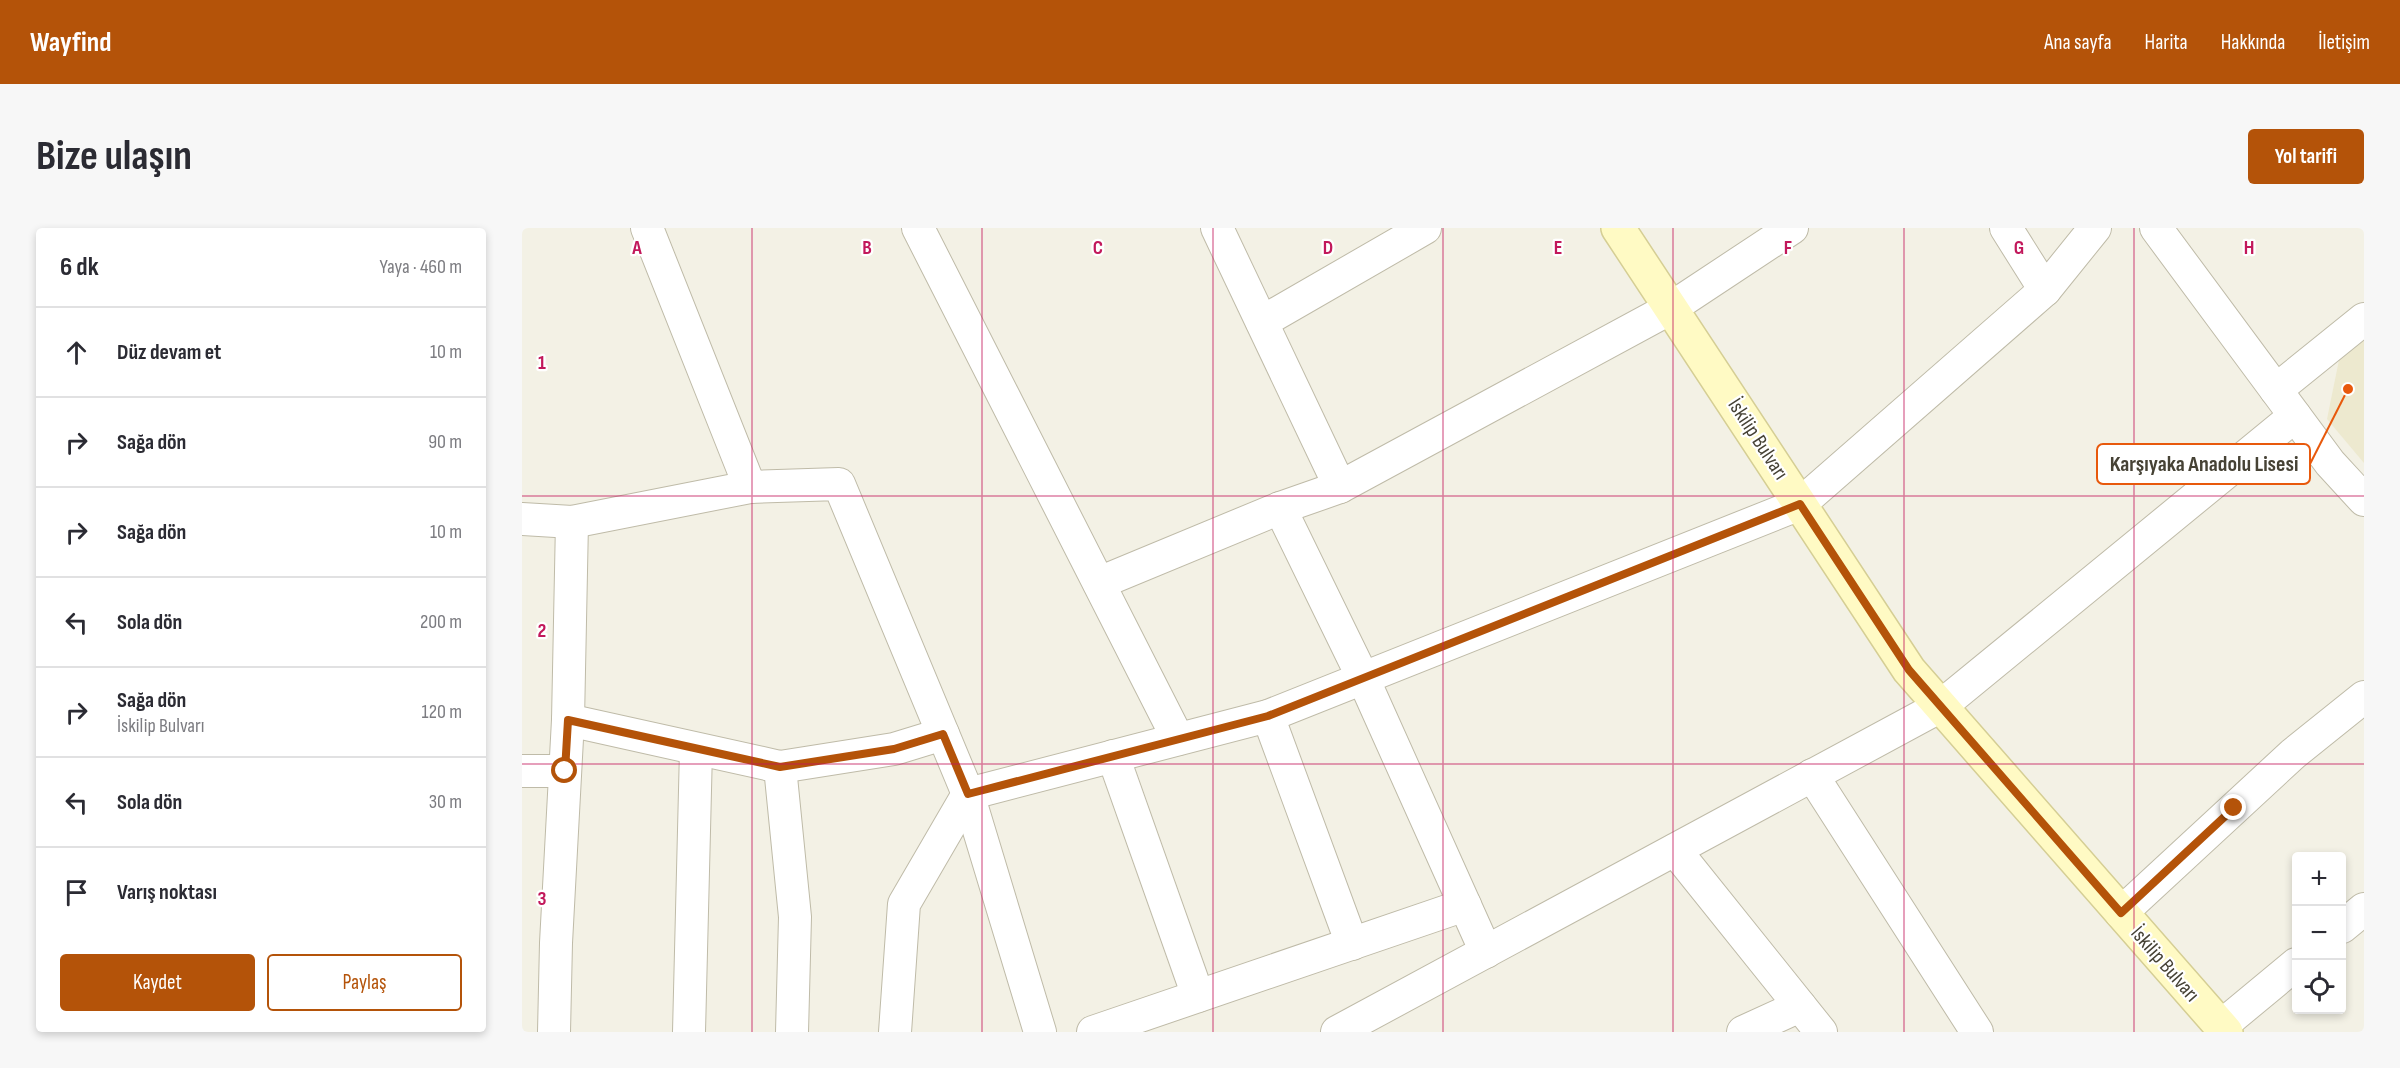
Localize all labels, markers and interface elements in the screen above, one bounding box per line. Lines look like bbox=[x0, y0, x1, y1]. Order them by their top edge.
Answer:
text: Wayfind bbox=[30, 26, 111, 59]
text: Ana sayfa bbox=[2044, 30, 2112, 55]
text: Harita bbox=[2145, 30, 2188, 55]
text: Hakkında bbox=[2221, 30, 2285, 55]
text: İletişim bbox=[2318, 30, 2370, 55]
button: Yol tarifi bbox=[2248, 129, 2364, 184]
text: Bize ulaşın bbox=[36, 131, 192, 182]
text: A bbox=[631, 236, 642, 260]
text: B bbox=[862, 236, 872, 260]
text: C bbox=[1093, 236, 1103, 260]
text: D bbox=[1323, 236, 1333, 260]
text: E bbox=[1554, 236, 1562, 260]
text: F bbox=[1784, 236, 1792, 260]
text: G bbox=[2014, 236, 2024, 260]
text: H bbox=[2244, 236, 2254, 260]
text: 6 dk bbox=[60, 252, 99, 283]
text: Yaya · 460 m bbox=[379, 255, 462, 279]
icon: ahead bbox=[60, 336, 93, 369]
text: Düz devam et bbox=[117, 339, 221, 366]
text: 10 m bbox=[430, 340, 462, 364]
text: 1 bbox=[538, 351, 546, 375]
street label: İskilip Bulvarı bbox=[1723, 394, 1793, 484]
icon: right bbox=[60, 426, 93, 459]
text: Sağa dön bbox=[117, 429, 186, 456]
text: 90 m bbox=[428, 430, 462, 454]
callout: Karşıyaka Anadolu Lisesi bbox=[2097, 444, 2310, 484]
text: Karşıyaka Anadolu Lisesi bbox=[2110, 451, 2298, 478]
icon: right bbox=[60, 516, 93, 549]
text: Sağa dön bbox=[117, 519, 186, 546]
text: 10 m bbox=[430, 520, 462, 544]
icon: left bbox=[60, 606, 93, 639]
text: Sola dön bbox=[117, 609, 182, 636]
text: 200 m bbox=[420, 610, 462, 634]
text: 2 bbox=[538, 619, 546, 643]
text: Sağa dön bbox=[117, 687, 186, 714]
icon: right bbox=[60, 696, 93, 729]
text: 120 m bbox=[422, 700, 462, 724]
text: İskilip Bulvarı bbox=[117, 714, 204, 738]
route start bbox=[551, 757, 577, 783]
icon: left bbox=[60, 786, 93, 819]
text: Sola dön bbox=[117, 789, 182, 816]
text: 30 m bbox=[429, 790, 462, 814]
route end bbox=[2220, 794, 2246, 820]
map controls bbox=[2292, 852, 2346, 1014]
button: + bbox=[2292, 852, 2346, 906]
icon: arrive bbox=[60, 876, 93, 909]
text: Varış noktası bbox=[117, 879, 217, 906]
text: 3 bbox=[538, 887, 547, 911]
button: − bbox=[2292, 906, 2346, 960]
street label: İskilip Bulvarı bbox=[2125, 921, 2205, 1007]
button: Kaydet bbox=[60, 954, 255, 1011]
button: Paylaş bbox=[267, 954, 462, 1011]
button: locate bbox=[2292, 960, 2346, 1014]

